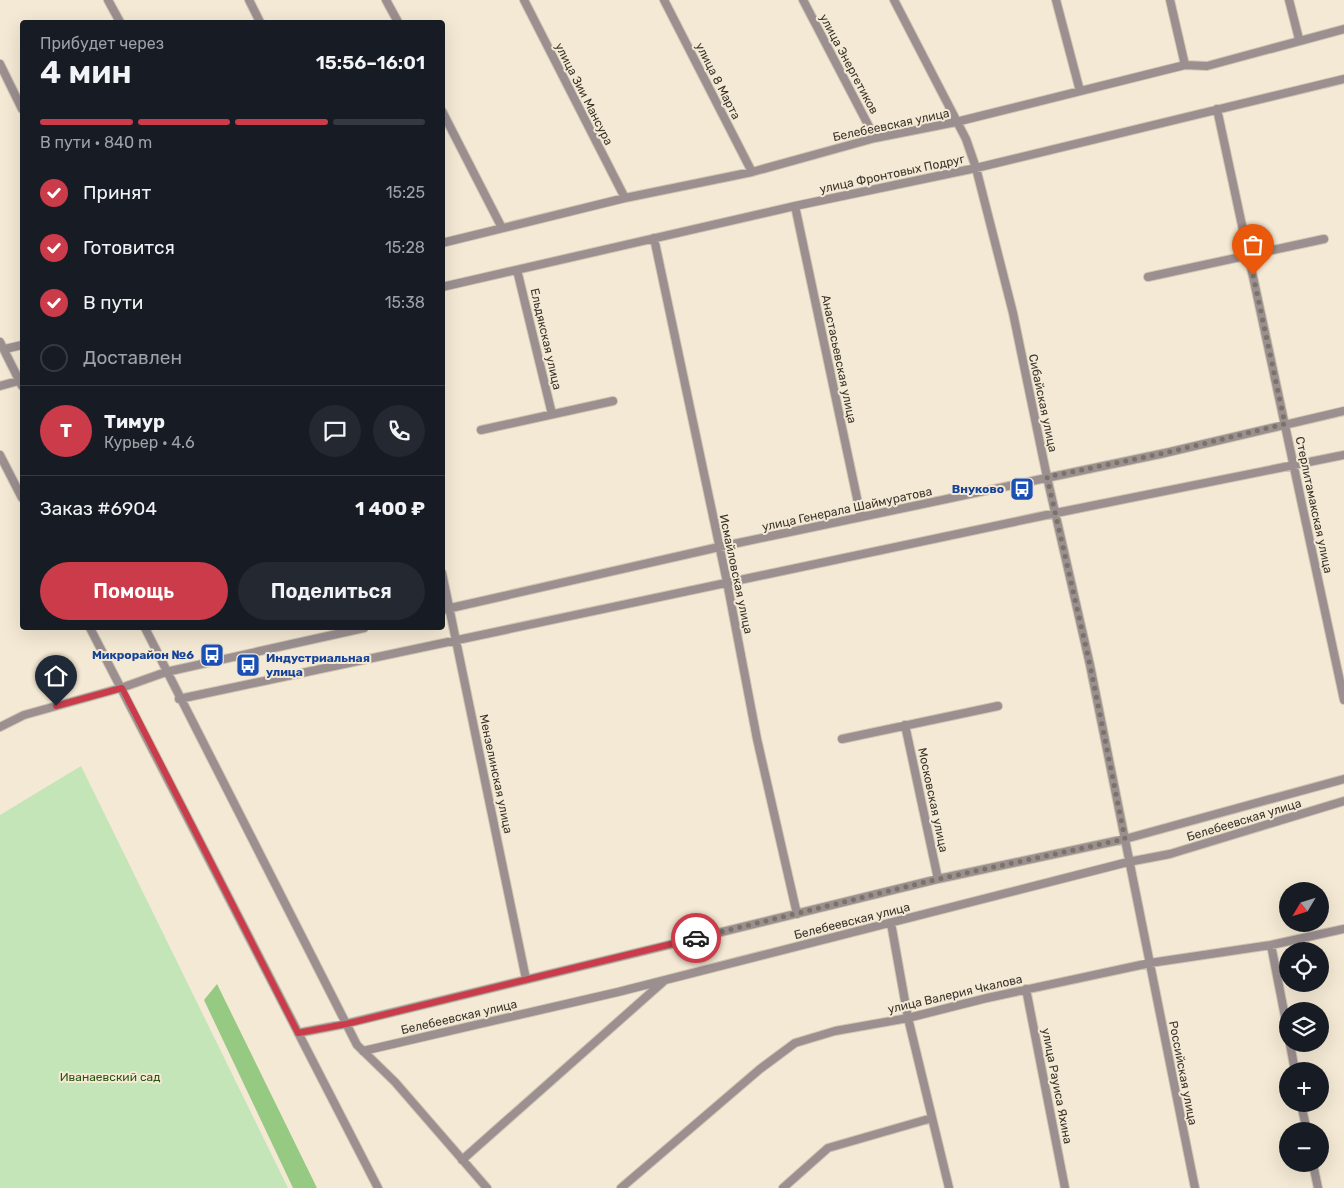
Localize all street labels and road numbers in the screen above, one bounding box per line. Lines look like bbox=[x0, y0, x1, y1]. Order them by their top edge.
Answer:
street label: улица Энергетиков bbox=[817, 12, 881, 117]
street label: улица 8 Марта bbox=[693, 40, 743, 122]
street label: улица Зии Мансура bbox=[552, 41, 616, 147]
street label: Белебеевская улица bbox=[831, 106, 951, 144]
street label: улица Фронтовых Подруг bbox=[818, 152, 967, 196]
street label: Ельдякская улица bbox=[528, 287, 564, 391]
street label: Анастасьевская улица bbox=[819, 293, 859, 425]
street label: Сибайская улица bbox=[1026, 353, 1060, 453]
street label: Стерлитамакская улица bbox=[1293, 435, 1335, 575]
street label: улица Генерала Шаймуратова bbox=[761, 484, 933, 534]
street label: Исмайловская улица bbox=[716, 513, 756, 635]
street label: Мензелинская улица bbox=[477, 713, 515, 835]
street label: Московская улица bbox=[915, 746, 951, 854]
street label: Белебеевская улица bbox=[1185, 796, 1303, 844]
street label: Белебеевская улица bbox=[793, 900, 911, 942]
street label: улица Валерия Чкалова bbox=[886, 972, 1024, 1016]
street label: Белебеевская улица bbox=[400, 997, 518, 1037]
street label: Российская улица bbox=[1166, 1020, 1200, 1126]
street label: улица Рауиса Яхина bbox=[1039, 1027, 1075, 1145]

